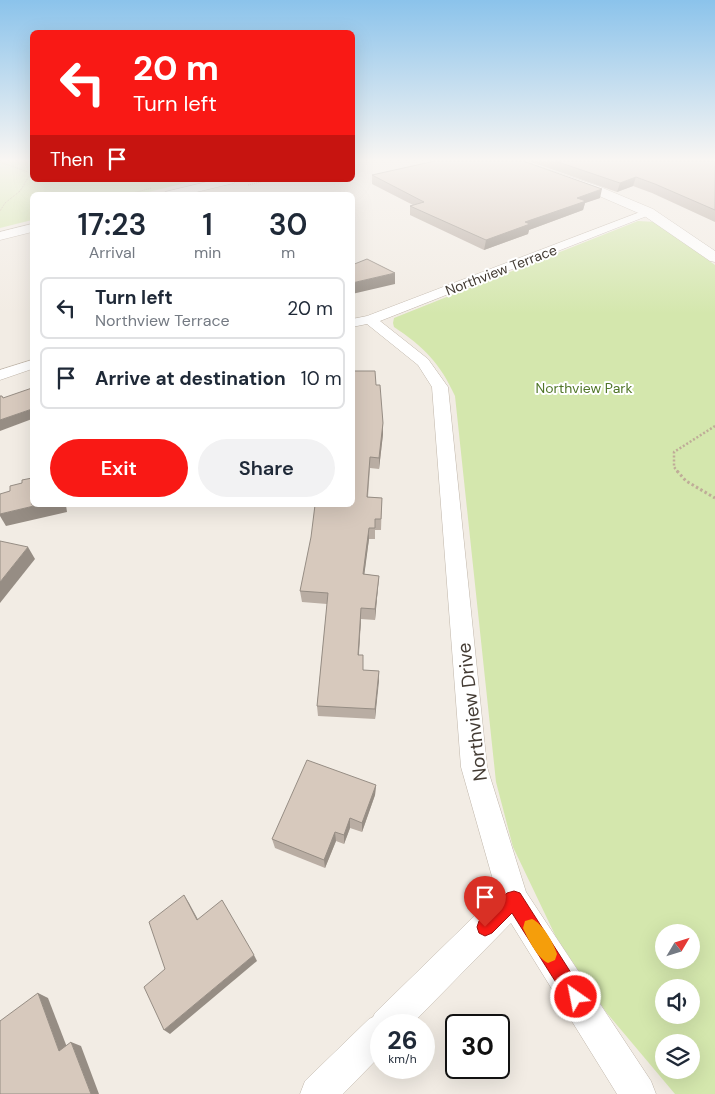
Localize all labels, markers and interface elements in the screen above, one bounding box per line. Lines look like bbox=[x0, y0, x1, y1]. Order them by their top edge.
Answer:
text: 20 m bbox=[133, 45, 219, 91]
icon: left bbox=[50, 50, 115, 115]
text: Turn left bbox=[133, 89, 217, 118]
icon: arrive bbox=[103, 145, 131, 173]
text: Then bbox=[50, 147, 93, 172]
text: 17:23 bbox=[77, 205, 146, 244]
text: 1 bbox=[202, 205, 213, 244]
text: 30 bbox=[269, 205, 308, 244]
street label: Northview Terrace bbox=[443, 240, 559, 300]
text: Arrival bbox=[89, 242, 135, 263]
text: min bbox=[194, 242, 221, 263]
text: m bbox=[281, 242, 295, 263]
text: Turn left bbox=[95, 285, 173, 310]
icon: left bbox=[52, 294, 80, 322]
text: 20 m bbox=[287, 296, 333, 321]
text: Northview Terrace bbox=[95, 310, 230, 331]
icon: arrive bbox=[52, 364, 80, 392]
text: Arrive at destination bbox=[95, 366, 286, 391]
text: 10 m bbox=[301, 366, 342, 391]
park label: Northview Park bbox=[535, 379, 633, 397]
button: Exit bbox=[50, 439, 188, 497]
button: Share bbox=[198, 439, 335, 497]
street label: Northview Drive bbox=[451, 641, 493, 783]
pin bbox=[464, 876, 506, 927]
icon: arrive bbox=[471, 883, 499, 911]
north arrow bbox=[655, 924, 700, 969]
map controls bbox=[655, 924, 700, 1079]
position arrow bbox=[549, 970, 601, 1022]
button: sound bbox=[655, 979, 700, 1024]
speed limit sign: 30 bbox=[445, 1014, 510, 1079]
text: 26 bbox=[387, 1024, 418, 1057]
button: layers bbox=[655, 1034, 700, 1079]
text: km/h bbox=[388, 1051, 417, 1067]

